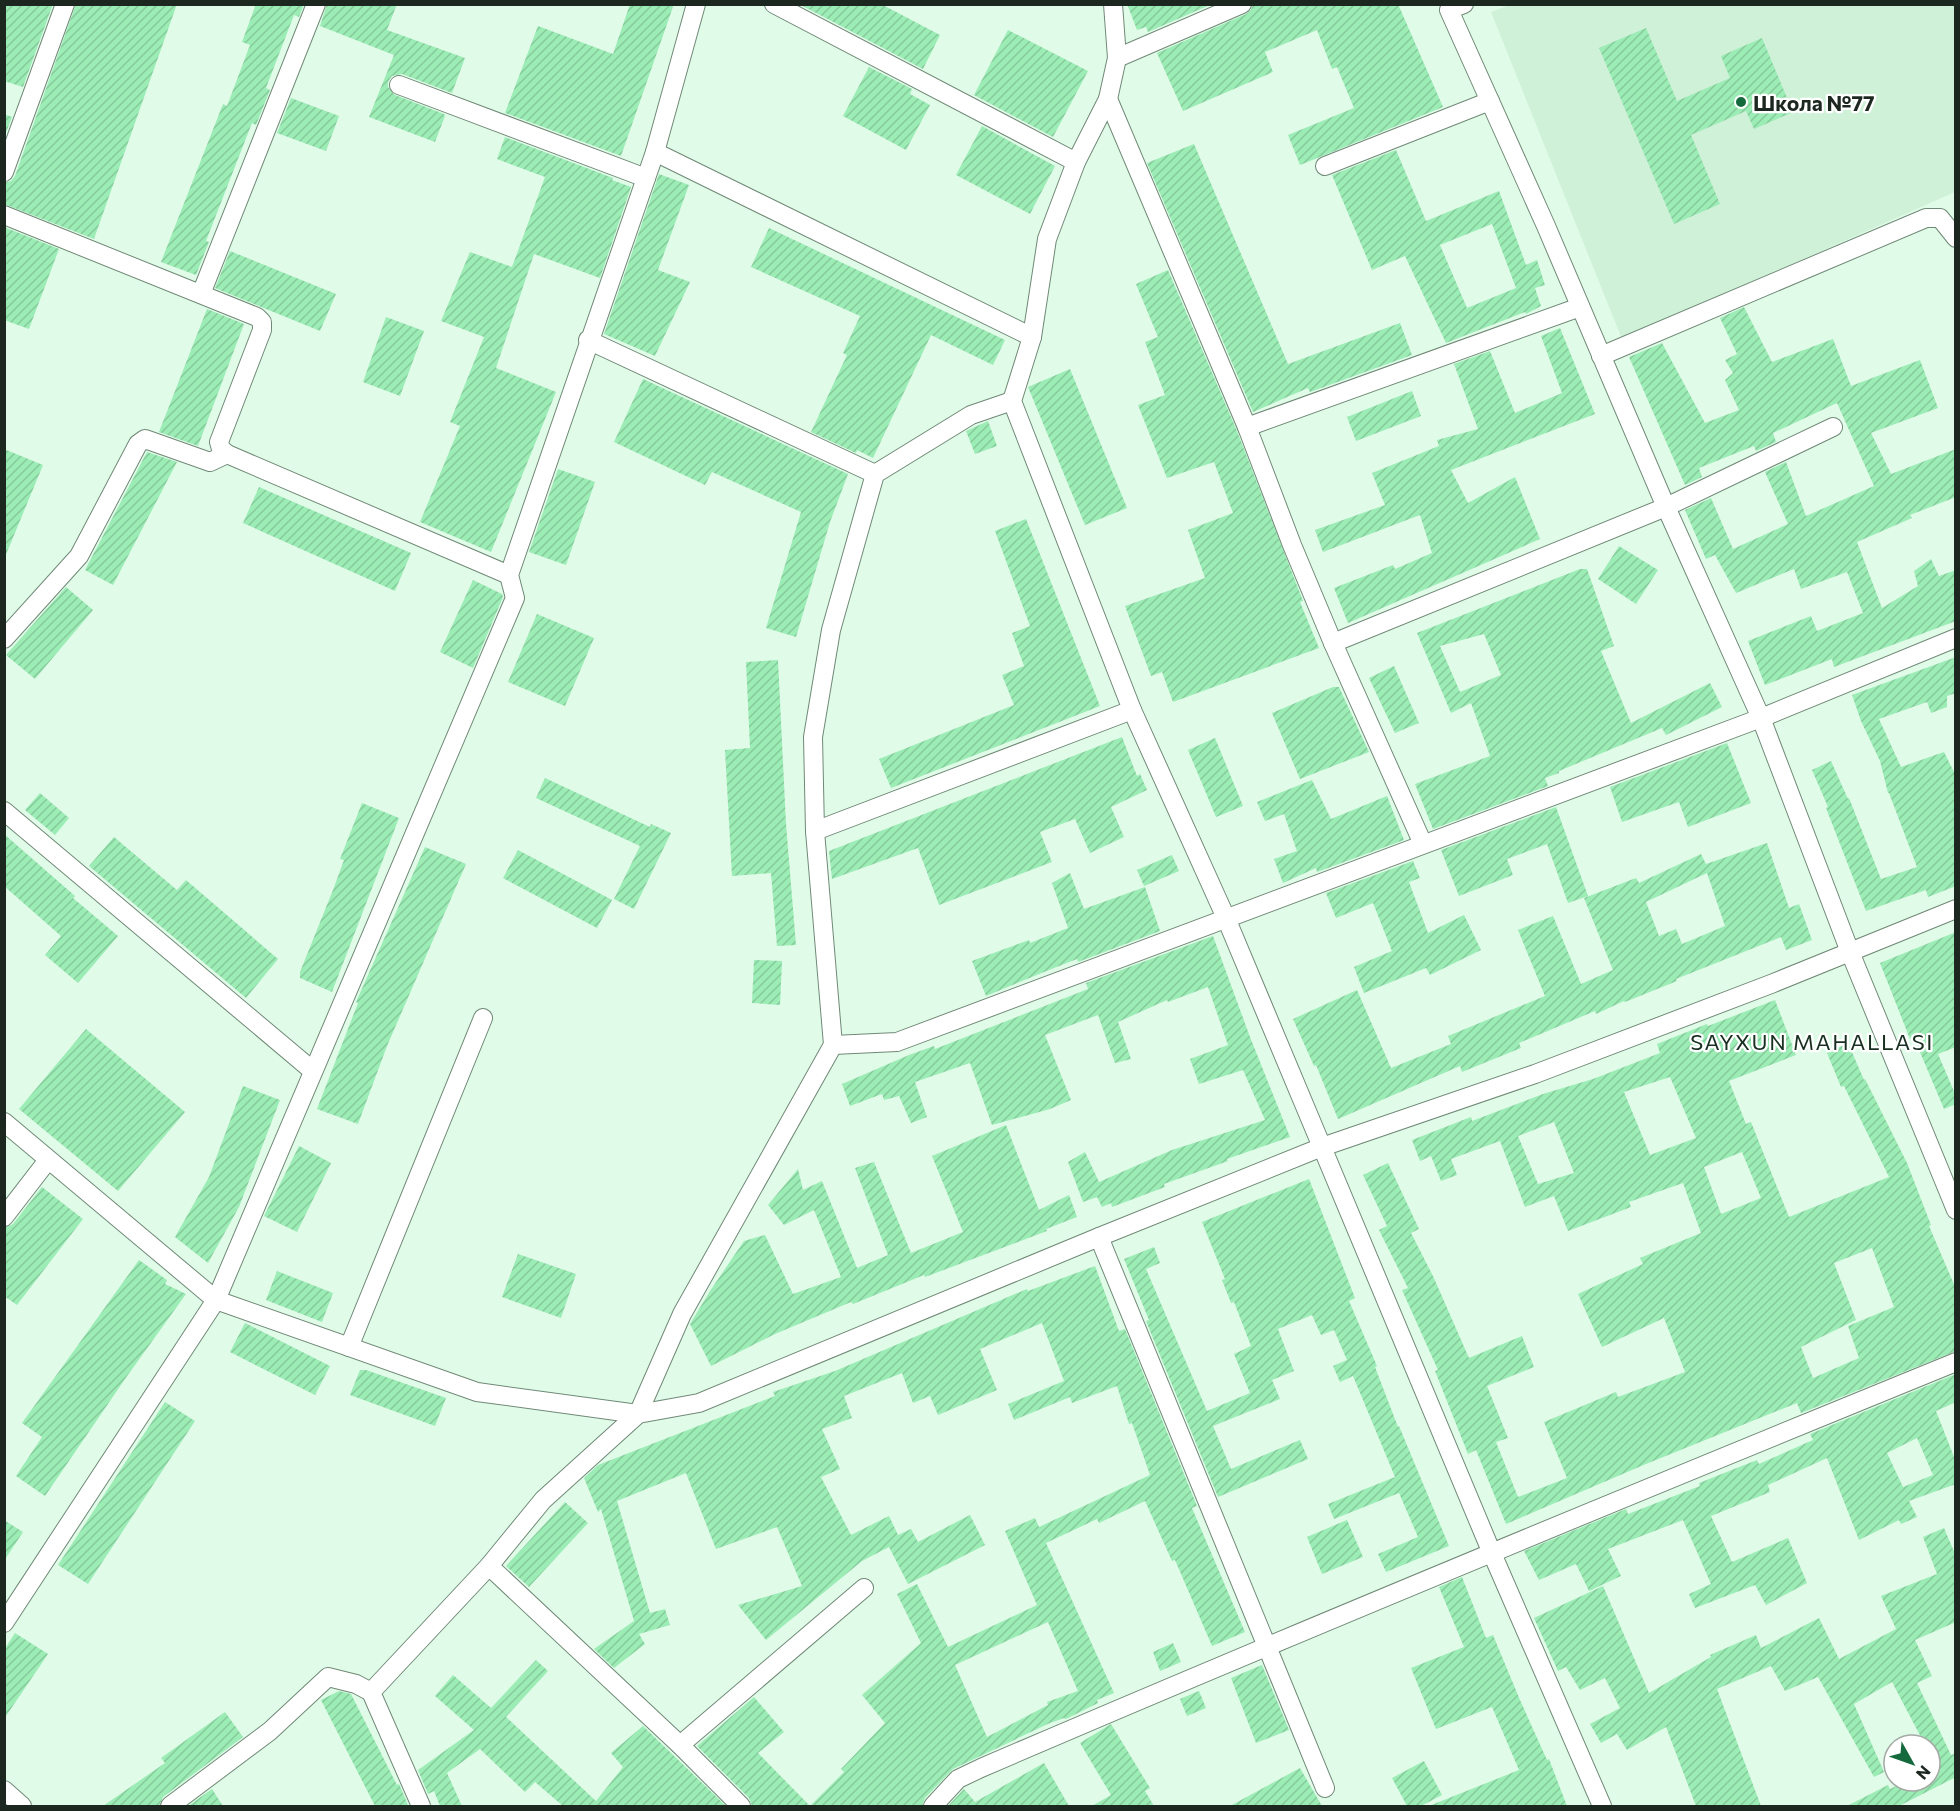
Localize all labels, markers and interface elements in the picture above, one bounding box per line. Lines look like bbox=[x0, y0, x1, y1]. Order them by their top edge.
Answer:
place label: Школа №77 bbox=[1753, 90, 1875, 115]
marker: Школа №77 bbox=[1734, 95, 1748, 109]
district label: SAYXUN MAHALLASI bbox=[1690, 1028, 1934, 1055]
north arrow bbox=[1882, 1733, 1942, 1793]
text: N bbox=[1913, 1762, 1935, 1784]

